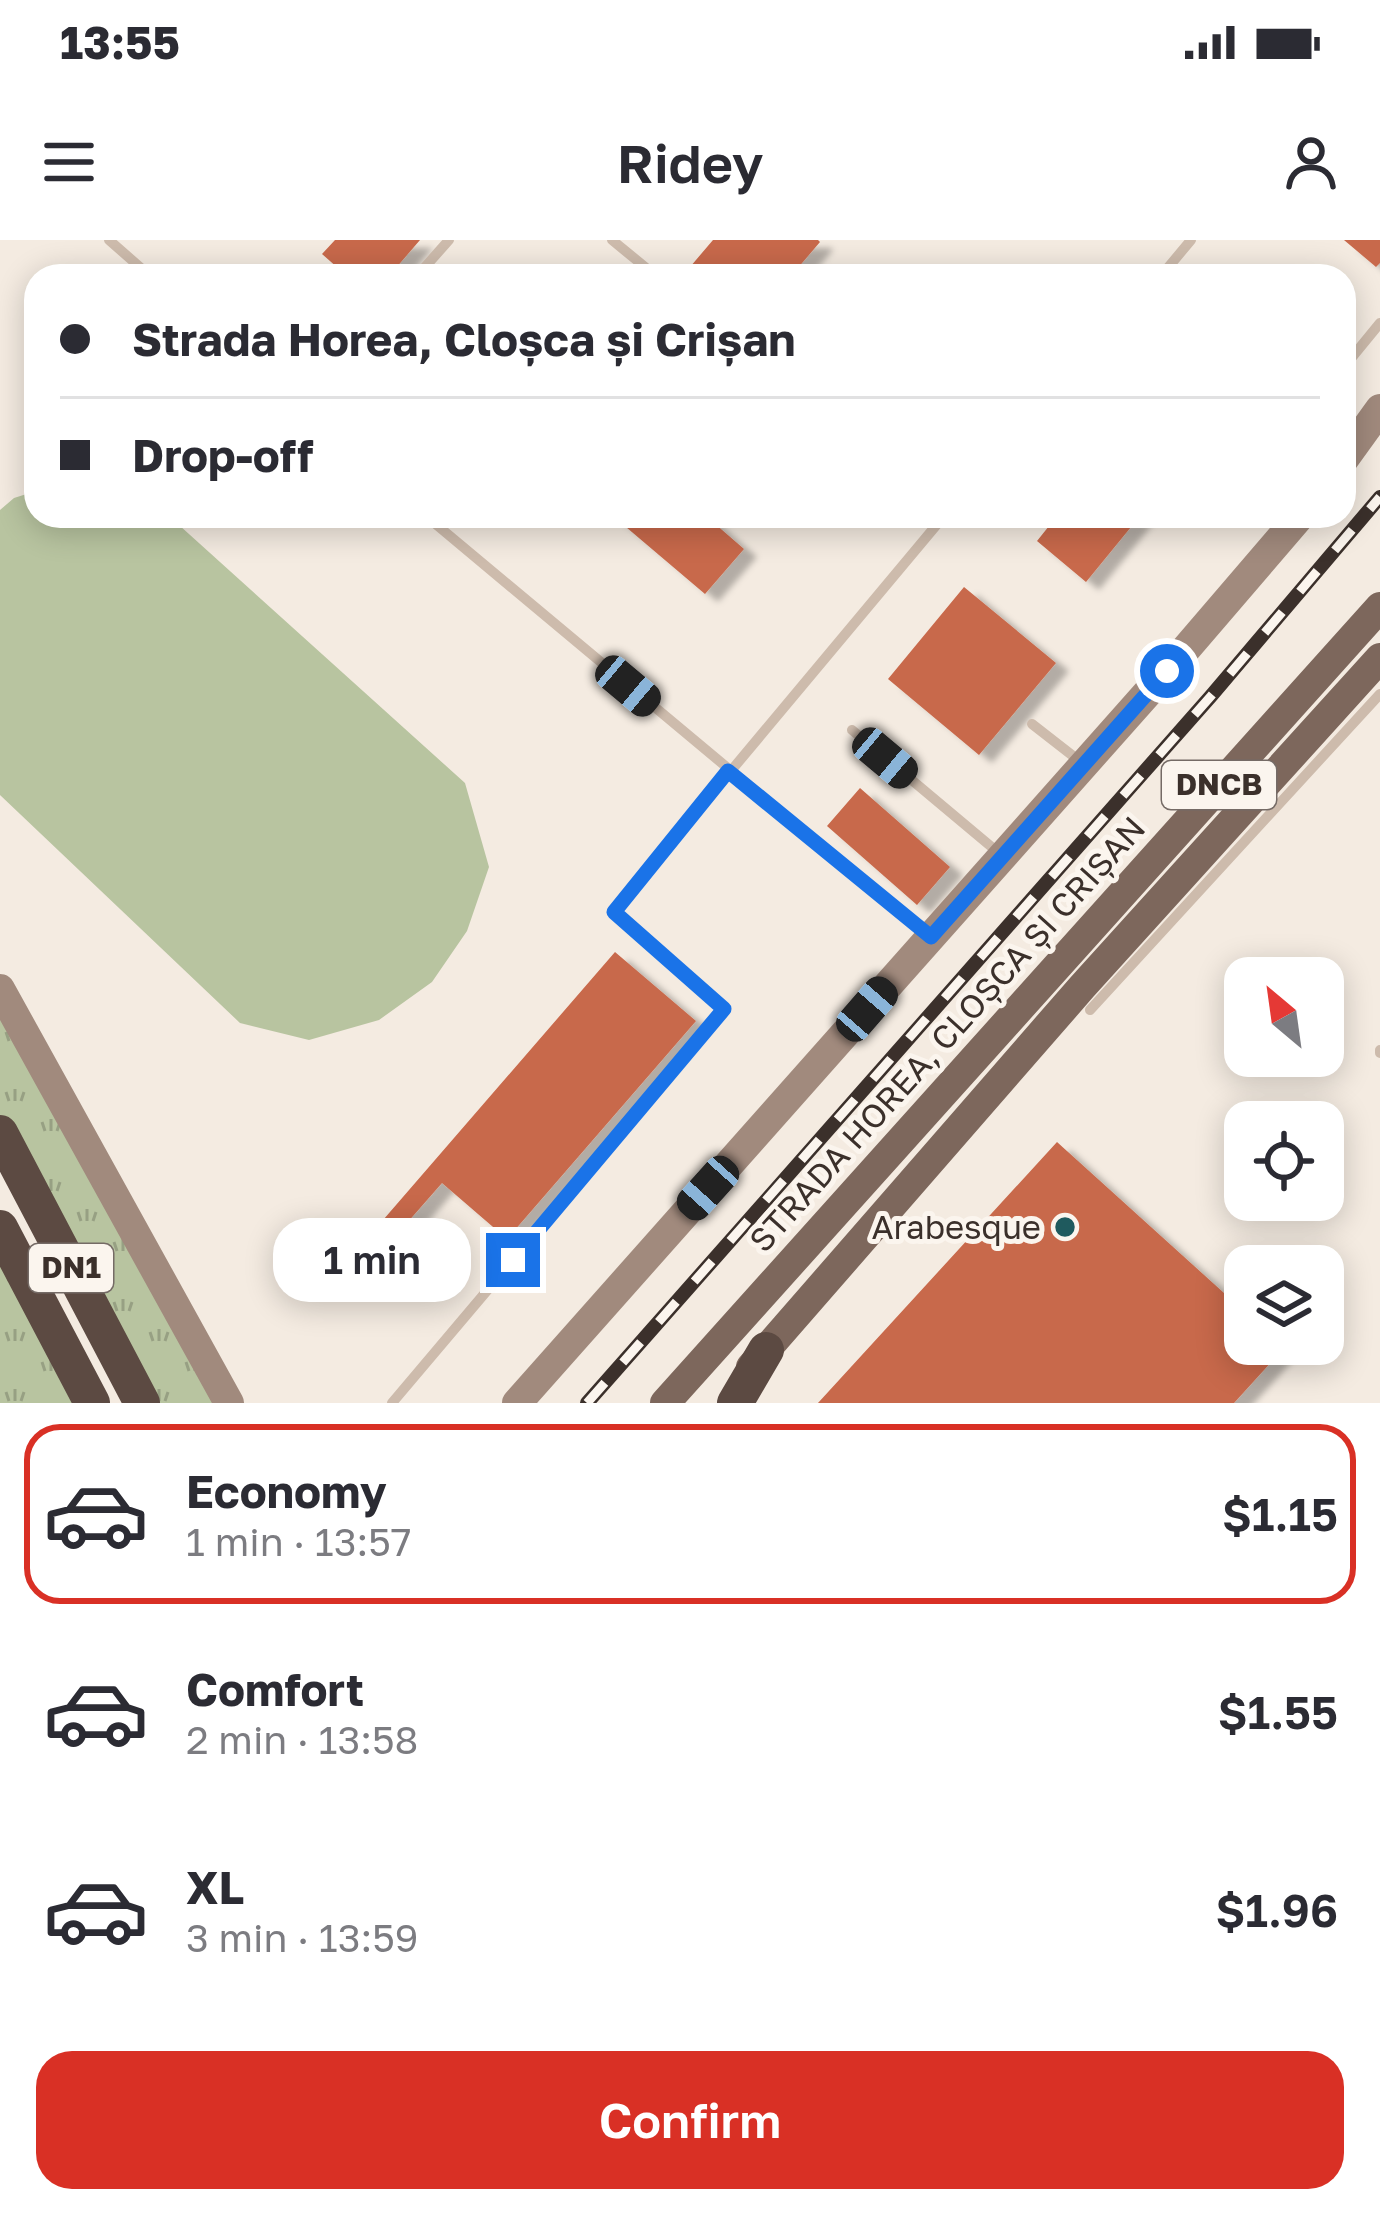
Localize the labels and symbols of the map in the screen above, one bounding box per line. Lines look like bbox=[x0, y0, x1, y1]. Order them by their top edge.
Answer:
route start bbox=[1140, 644, 1194, 698]
car bbox=[589, 649, 667, 723]
car bbox=[846, 721, 924, 795]
road number: DNCB bbox=[1162, 761, 1276, 809]
street label: STRADA HOREA, CLOȘCA ȘI CRIȘAN bbox=[741, 808, 1153, 1260]
north arrow bbox=[1224, 957, 1344, 1077]
car bbox=[830, 970, 904, 1048]
car bbox=[671, 1149, 745, 1227]
place label: Arabesque bbox=[871, 1207, 1041, 1246]
marker: Arabesque bbox=[1052, 1214, 1078, 1240]
callout: 1 min bbox=[273, 1218, 471, 1302]
route end bbox=[486, 1233, 540, 1287]
road number: DN1 bbox=[29, 1244, 113, 1292]

